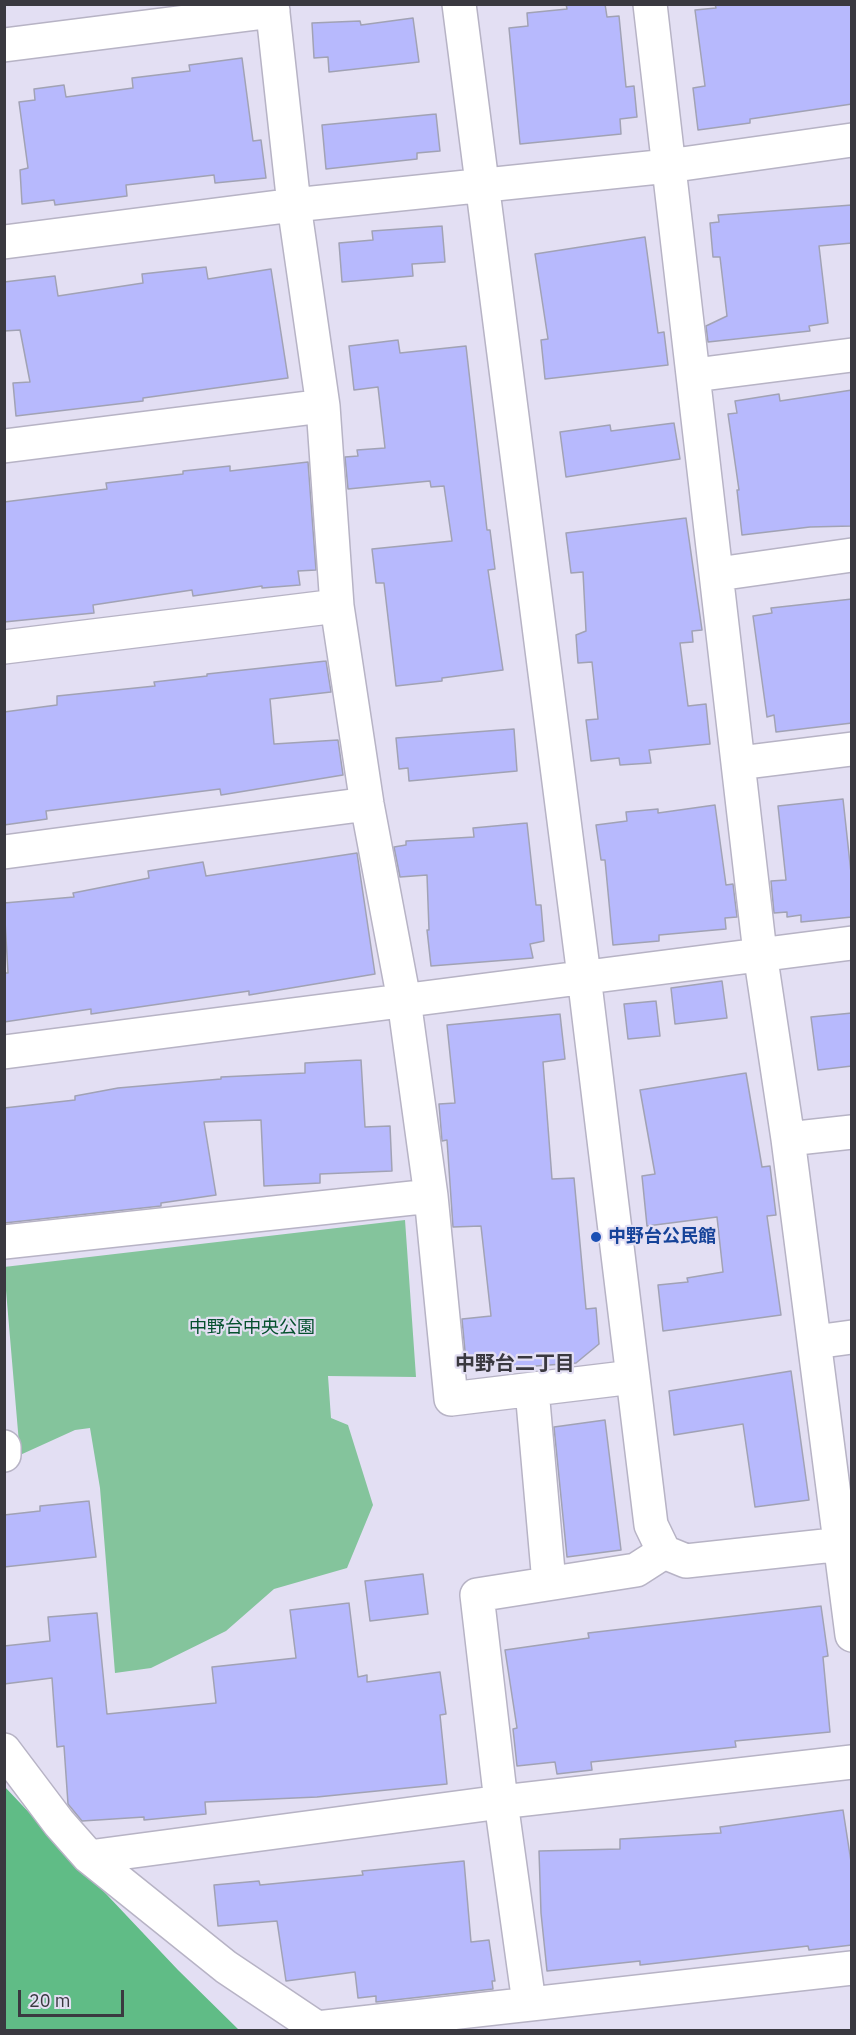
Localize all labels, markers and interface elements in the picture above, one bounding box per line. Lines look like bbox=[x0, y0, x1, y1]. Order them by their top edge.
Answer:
place label: 中野台公民館 bbox=[608, 1226, 716, 1248]
marker: 中野台公民館 bbox=[589, 1230, 603, 1244]
park label: 中野台中央公園 bbox=[189, 1317, 315, 1339]
district label: 中野台二丁目 bbox=[455, 1352, 575, 1376]
scale bar bbox=[21, 1978, 128, 2016]
text: 20 m bbox=[29, 1989, 71, 2012]

